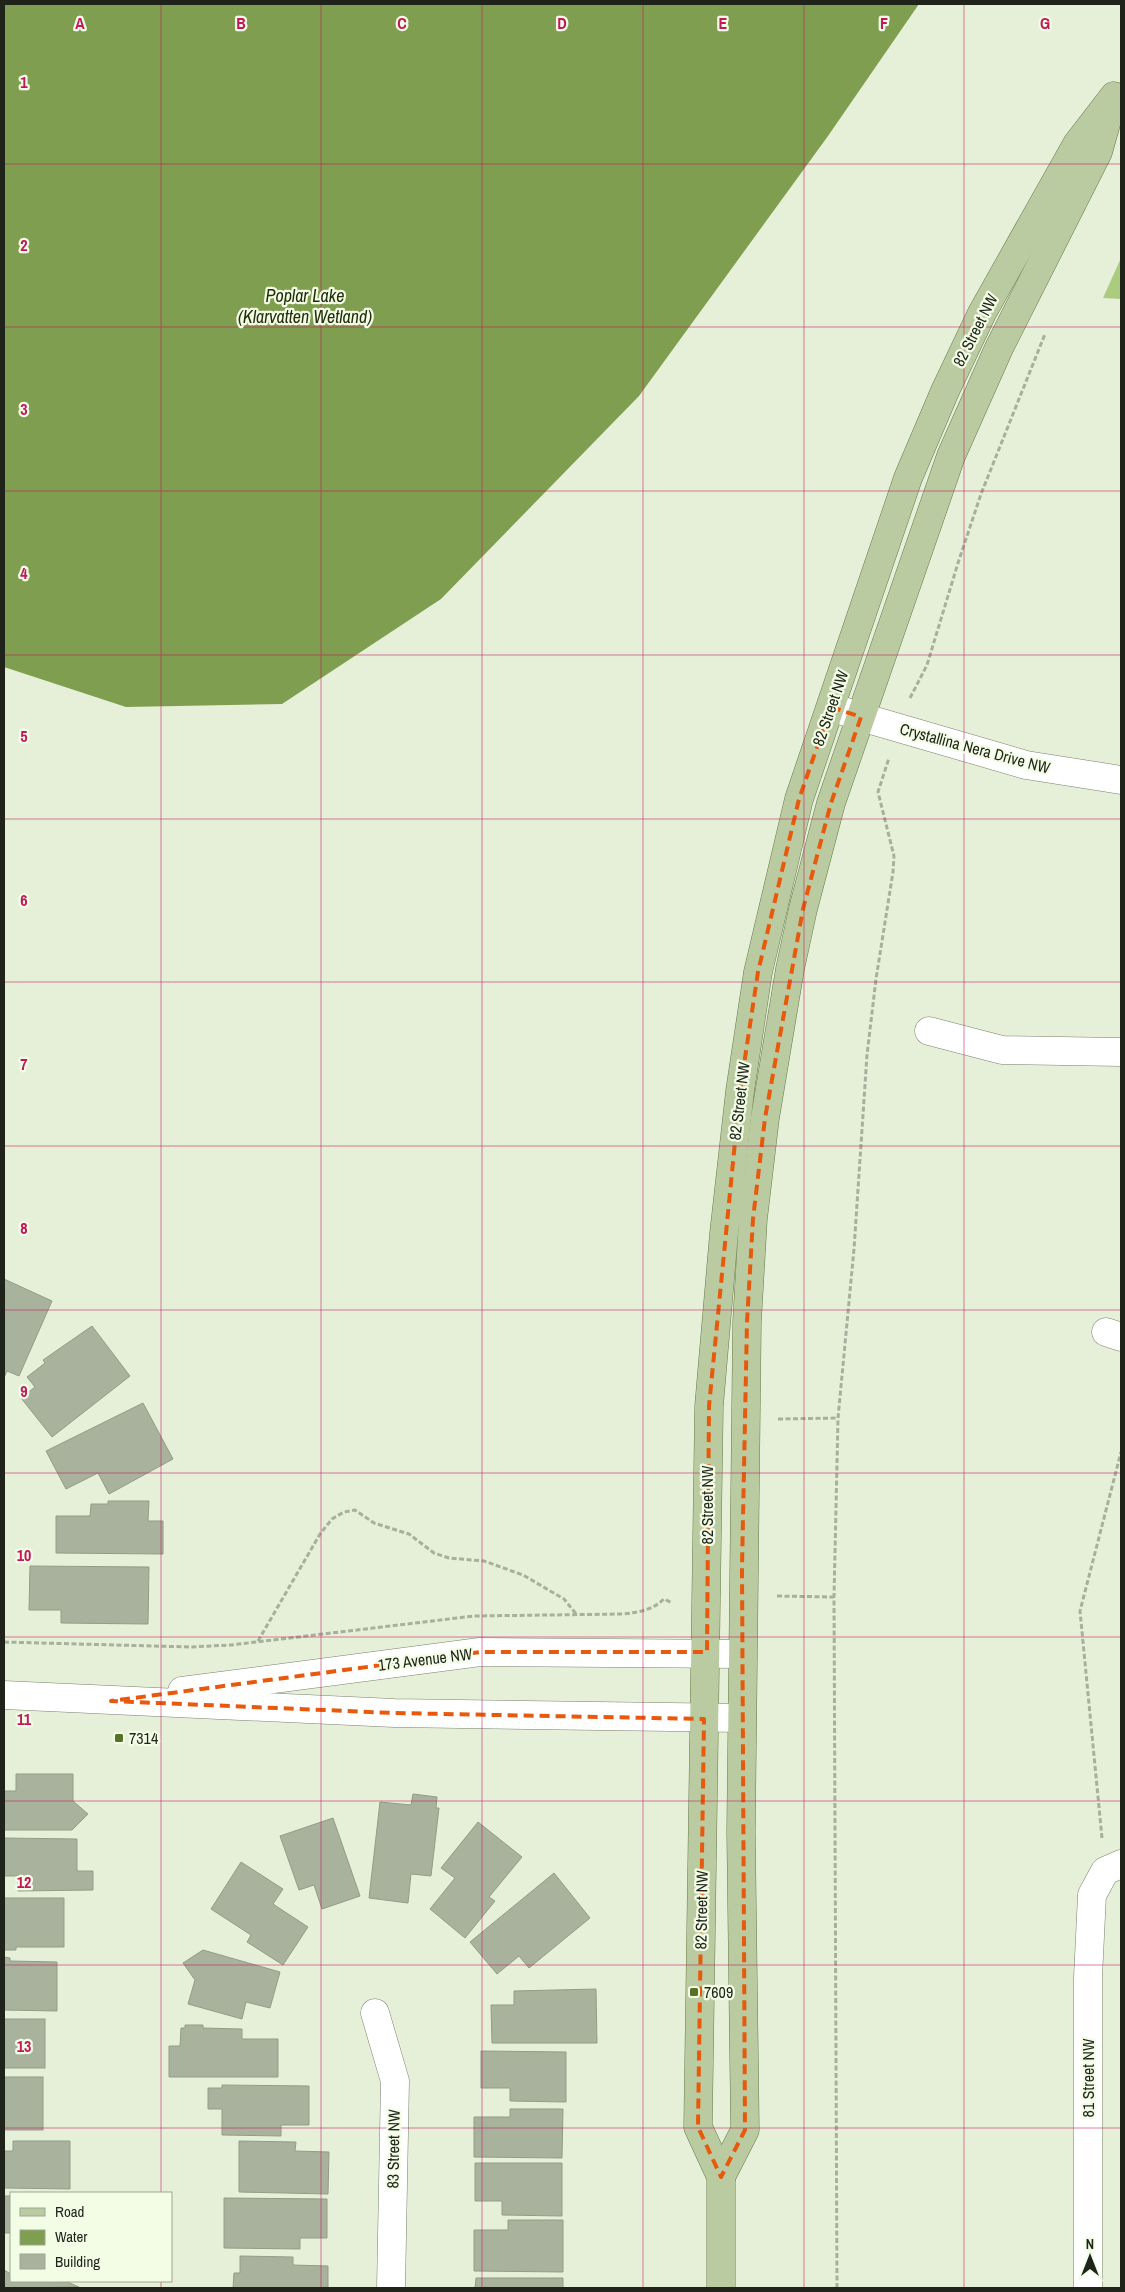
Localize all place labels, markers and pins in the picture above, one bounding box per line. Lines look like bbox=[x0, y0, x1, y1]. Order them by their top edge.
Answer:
place label: 7314 bbox=[129, 1727, 158, 1749]
marker: 7314 bbox=[113, 1732, 125, 1744]
place label: 7609 bbox=[704, 1981, 733, 2003]
marker: 7609 bbox=[688, 1986, 700, 1998]

